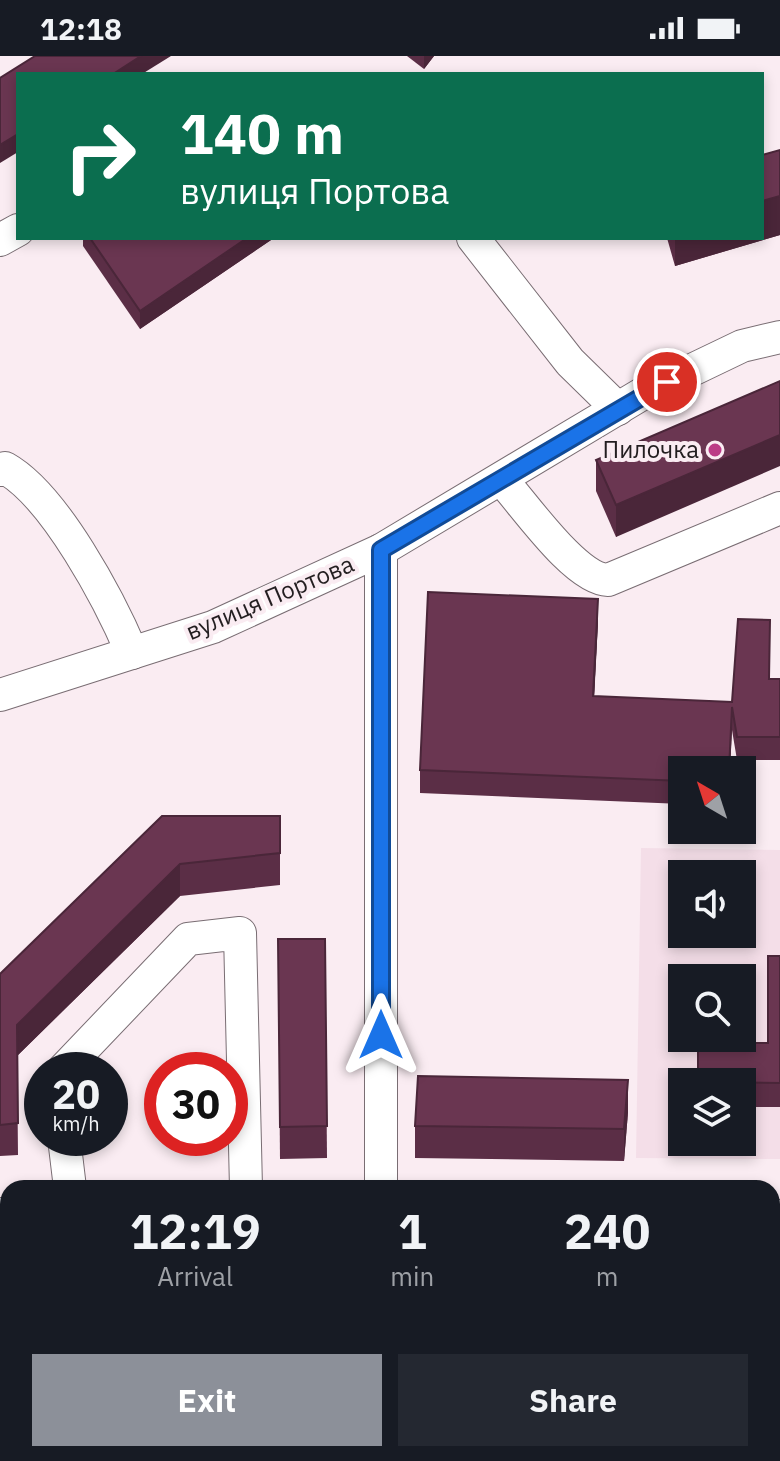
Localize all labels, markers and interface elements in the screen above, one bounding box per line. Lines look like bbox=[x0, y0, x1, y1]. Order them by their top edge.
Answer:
text: 12:18 bbox=[40, 9, 122, 48]
text: 140 m bbox=[180, 97, 344, 169]
icon: right bbox=[48, 104, 152, 208]
text: вулиця Портова bbox=[180, 167, 449, 214]
pin bbox=[633, 348, 701, 416]
icon: arrive bbox=[645, 360, 689, 404]
place label: Пилочка bbox=[603, 433, 699, 465]
marker: Пилочка bbox=[706, 441, 724, 459]
street label: вулиця Портова bbox=[181, 547, 359, 647]
north arrow bbox=[668, 756, 756, 844]
map controls bbox=[668, 756, 756, 1156]
button: sound bbox=[668, 860, 756, 948]
button: search bbox=[668, 964, 756, 1052]
position arrow bbox=[339, 993, 423, 1077]
speed limit sign: 30 bbox=[144, 1052, 248, 1156]
text: 20 bbox=[52, 1068, 100, 1120]
button: layers bbox=[668, 1068, 756, 1156]
text: km/h bbox=[52, 1110, 100, 1137]
text: 12:19 bbox=[130, 1200, 261, 1262]
text: 1 bbox=[398, 1200, 427, 1262]
text: 240 bbox=[564, 1200, 650, 1262]
text: Arrival bbox=[157, 1259, 233, 1293]
text: min bbox=[390, 1259, 434, 1293]
text: m bbox=[596, 1259, 618, 1293]
button: Exit bbox=[32, 1354, 382, 1446]
button: Share bbox=[398, 1354, 748, 1446]

